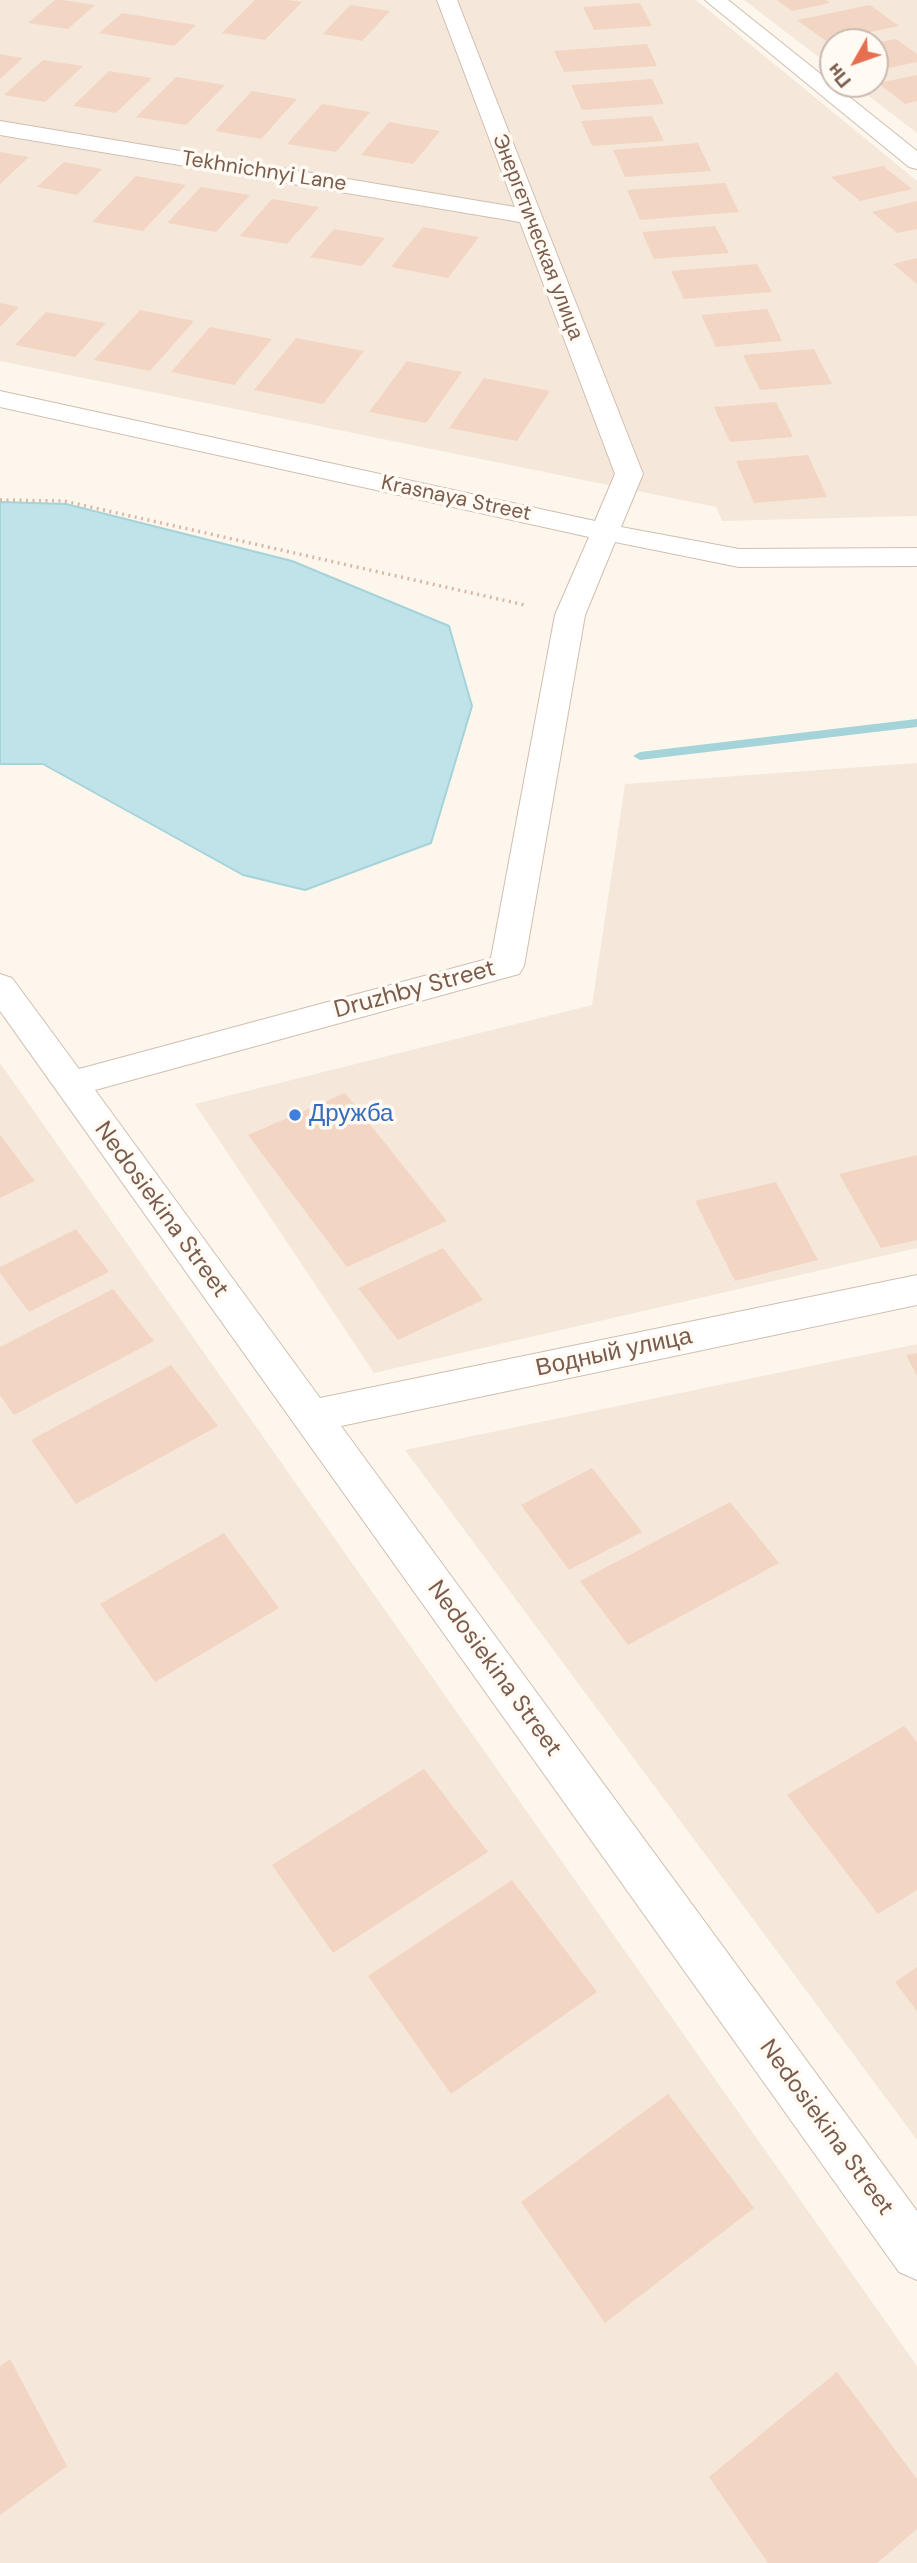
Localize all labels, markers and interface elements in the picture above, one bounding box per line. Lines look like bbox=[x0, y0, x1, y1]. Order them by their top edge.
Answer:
north arrow bbox=[819, 28, 889, 98]
text: Пн bbox=[821, 58, 857, 93]
street label: Энергетическая улица bbox=[486, 130, 588, 344]
street label: Tekhnichnyi Lane bbox=[180, 147, 348, 197]
street label: Krasnaya Street bbox=[379, 471, 533, 527]
street label: Druzhby Street bbox=[331, 955, 499, 1025]
place label: Дружба bbox=[309, 1101, 393, 1129]
marker: Дружба bbox=[287, 1107, 303, 1123]
street label: Nedosiekina Street bbox=[88, 1117, 234, 1303]
street label: Водный улица bbox=[533, 1322, 695, 1384]
street label: Nedosiekina Street bbox=[421, 1576, 567, 1762]
street label: Nedosiekina Street bbox=[753, 2035, 899, 2221]

